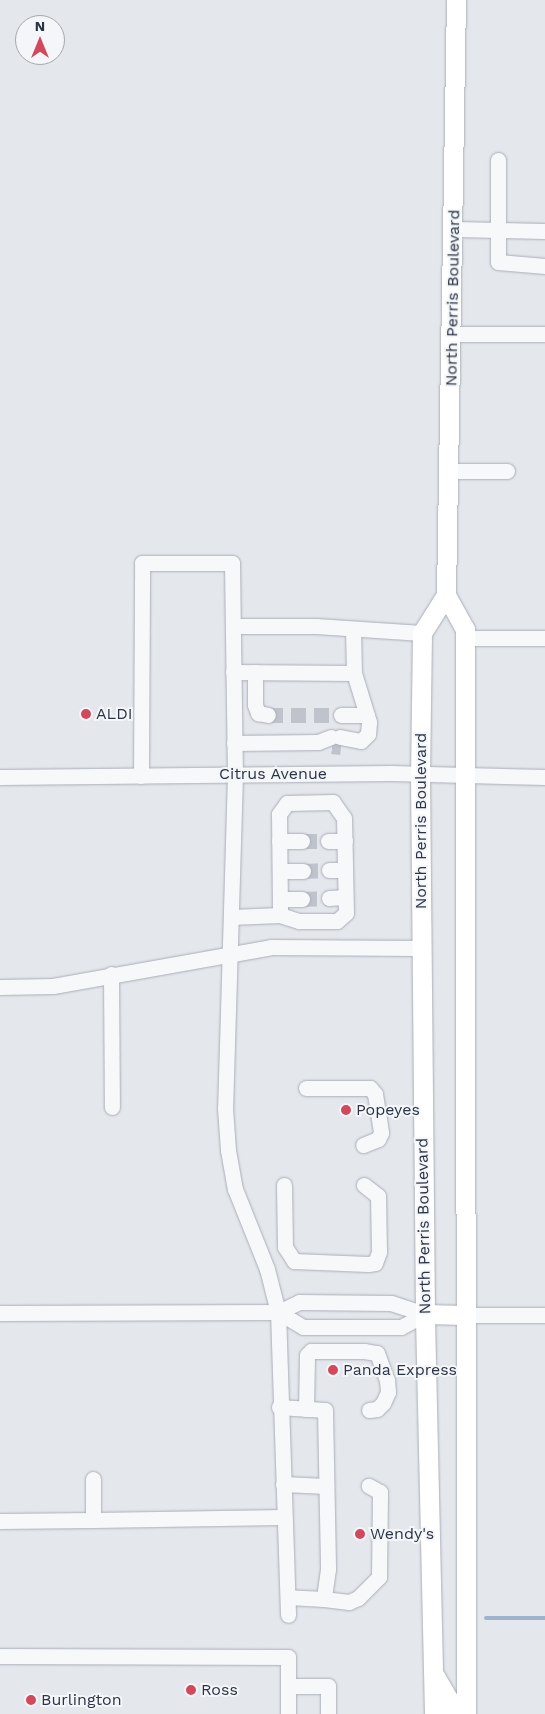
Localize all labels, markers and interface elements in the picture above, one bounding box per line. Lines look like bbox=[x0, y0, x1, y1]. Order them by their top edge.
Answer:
north arrow bbox=[15, 15, 65, 65]
text: N bbox=[35, 18, 45, 34]
street label: North Perris Boulevard bbox=[442, 210, 464, 386]
place label: ALDI bbox=[96, 704, 132, 724]
marker: ALDI bbox=[80, 708, 92, 720]
street label: North Perris Boulevard bbox=[411, 733, 431, 909]
street label: Citrus Avenue bbox=[219, 764, 327, 784]
place label: Popeyes bbox=[356, 1100, 420, 1120]
marker: Popeyes bbox=[340, 1104, 352, 1116]
street label: North Perris Boulevard bbox=[413, 1138, 435, 1314]
place label: Panda Express bbox=[343, 1360, 457, 1380]
marker: Panda Express bbox=[327, 1364, 339, 1376]
place label: Wendy's bbox=[370, 1524, 434, 1544]
marker: Wendy's bbox=[354, 1528, 366, 1540]
place label: Ross bbox=[201, 1680, 238, 1700]
marker: Ross bbox=[185, 1684, 197, 1696]
place label: Burlington bbox=[41, 1690, 122, 1710]
marker: Burlington bbox=[25, 1694, 37, 1706]

